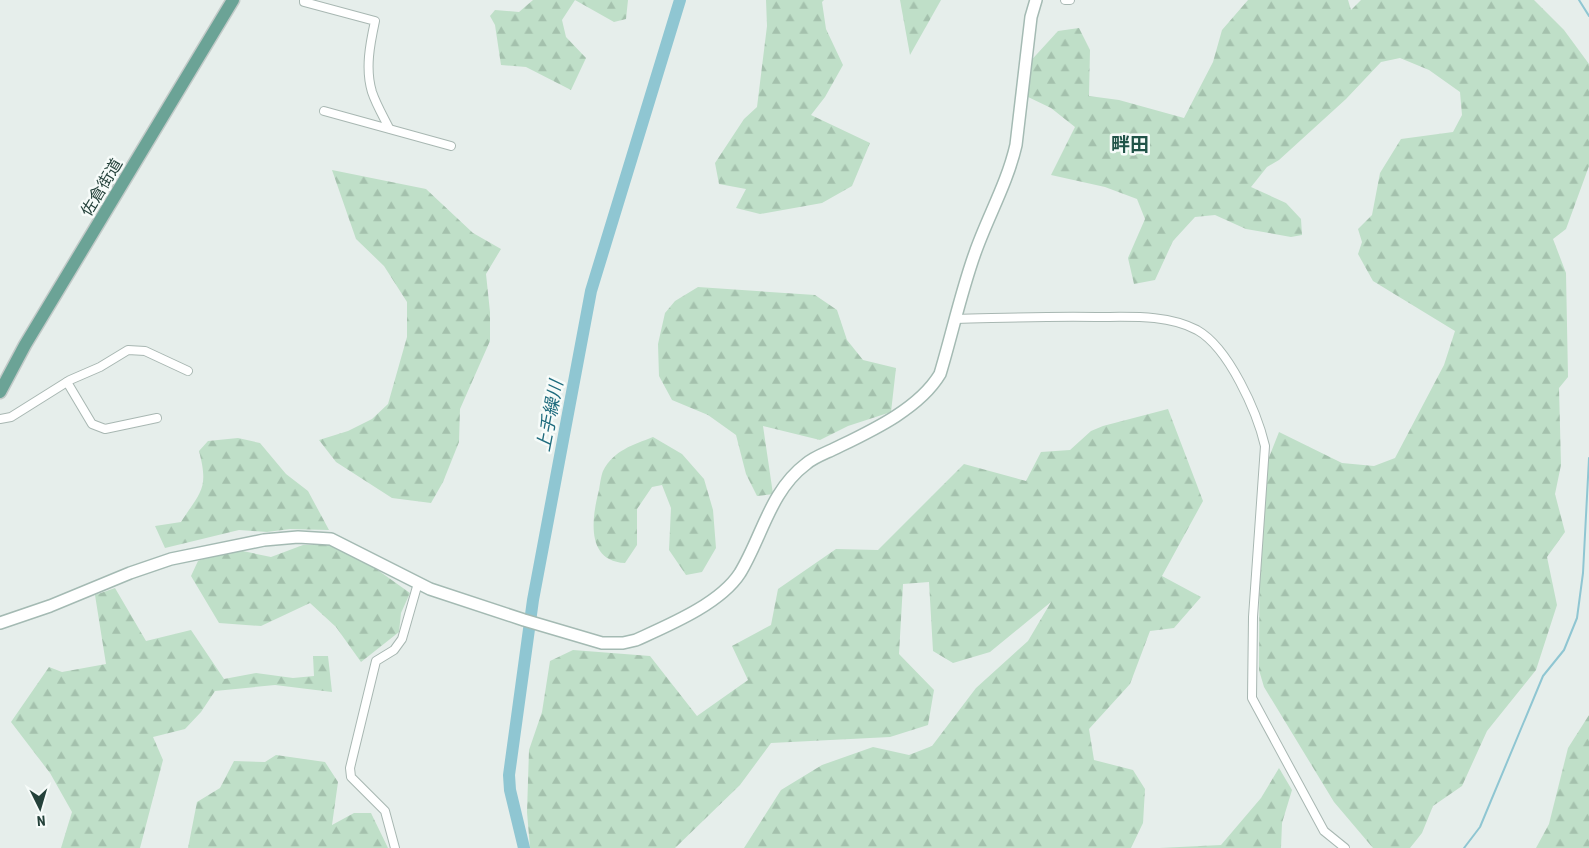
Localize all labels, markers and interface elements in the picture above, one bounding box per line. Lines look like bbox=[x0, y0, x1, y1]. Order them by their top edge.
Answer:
district label: 畔田 bbox=[1111, 133, 1149, 156]
street label: 佐倉街道 bbox=[77, 155, 126, 220]
water label: 上手繰川 bbox=[532, 377, 567, 453]
north arrow bbox=[15, 783, 65, 833]
text: N bbox=[36, 813, 46, 829]

